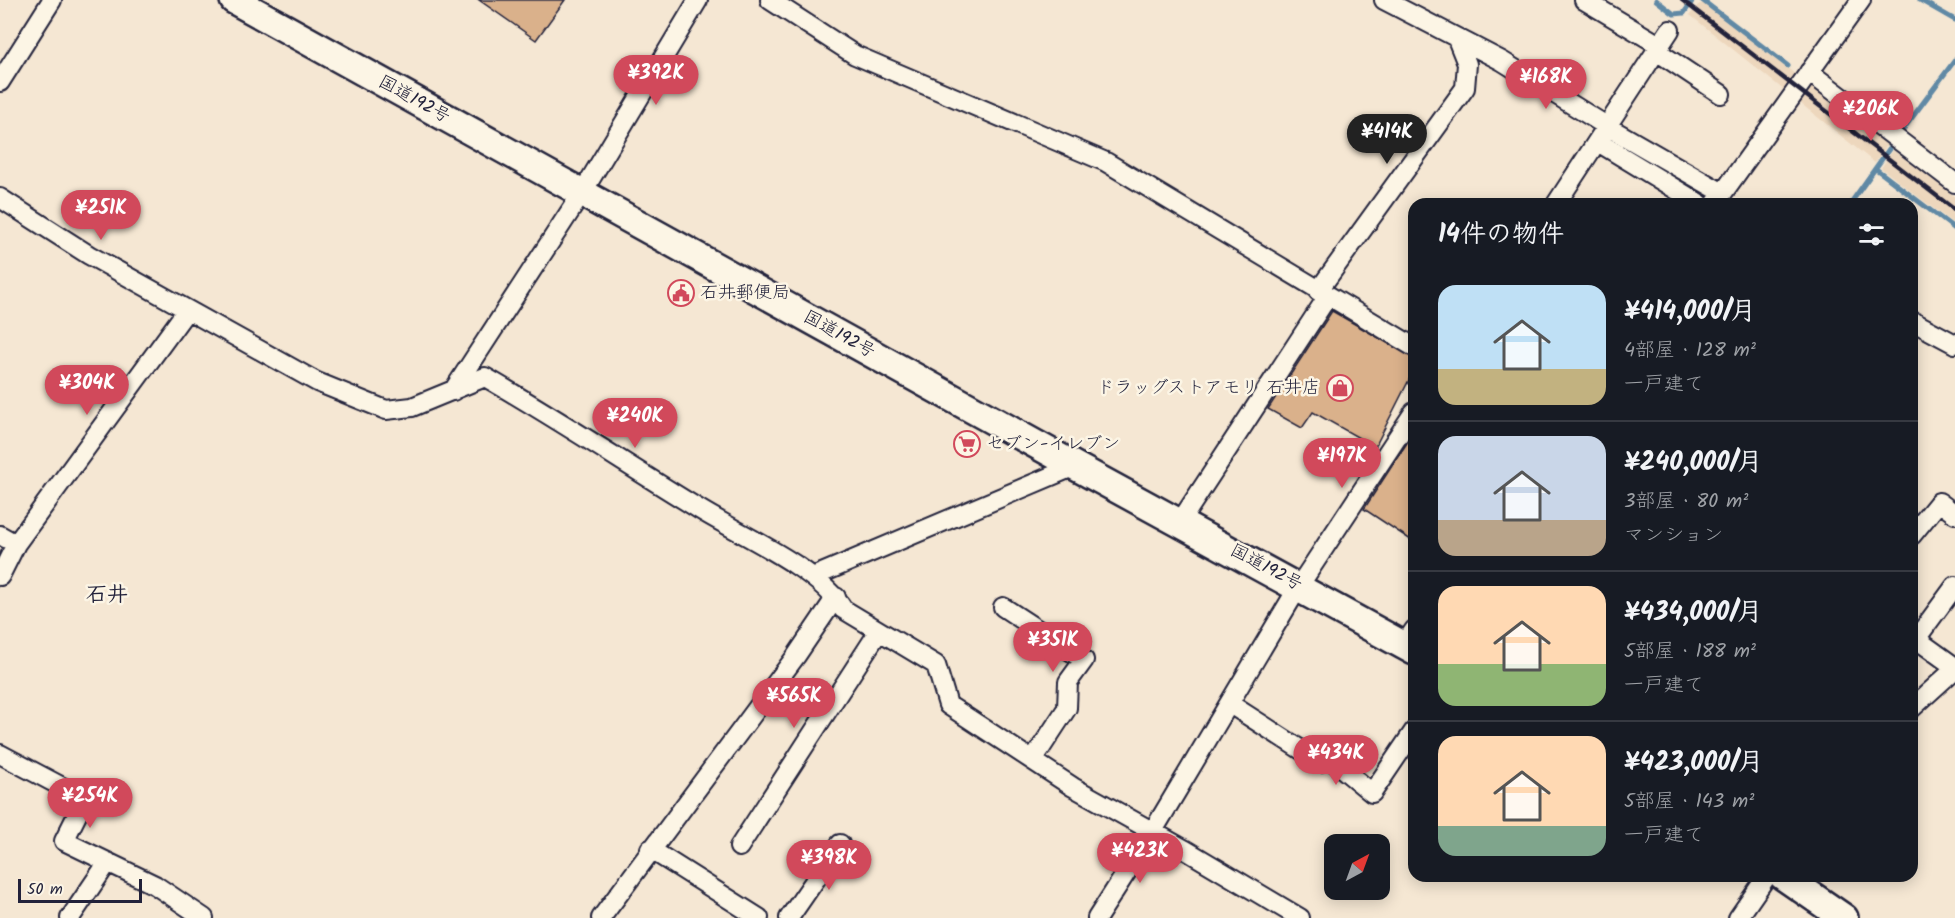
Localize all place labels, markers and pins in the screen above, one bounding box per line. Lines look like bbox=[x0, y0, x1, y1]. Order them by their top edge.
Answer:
pin: ¥392K bbox=[614, 55, 698, 106]
pin: ¥168K bbox=[1504, 59, 1588, 110]
pin: ¥206K bbox=[1829, 91, 1913, 142]
pin: ¥414K bbox=[1345, 114, 1429, 165]
pin: ¥251K bbox=[59, 190, 143, 241]
public building icon: 石井郵便局 bbox=[666, 278, 696, 308]
place label: 石井郵便局 bbox=[700, 279, 790, 308]
pin: ¥304K bbox=[45, 365, 129, 416]
shop icon: ドラッグストアモリ 石井店 bbox=[1325, 373, 1355, 403]
place label: ドラッグストアモリ 石井店 bbox=[1096, 374, 1320, 403]
pin: ¥240K bbox=[593, 398, 677, 449]
supermarket icon: セブン-イレブン bbox=[952, 429, 982, 459]
place label: セブン-イレブン bbox=[986, 430, 1120, 459]
pin: ¥197K bbox=[1300, 438, 1384, 489]
pin: ¥351K bbox=[1011, 622, 1095, 673]
pin: ¥565K bbox=[752, 678, 836, 729]
pin: ¥434K bbox=[1294, 735, 1378, 786]
pin: ¥254K bbox=[48, 778, 132, 829]
pin: ¥423K bbox=[1098, 833, 1182, 884]
pin: ¥398K bbox=[787, 840, 871, 891]

